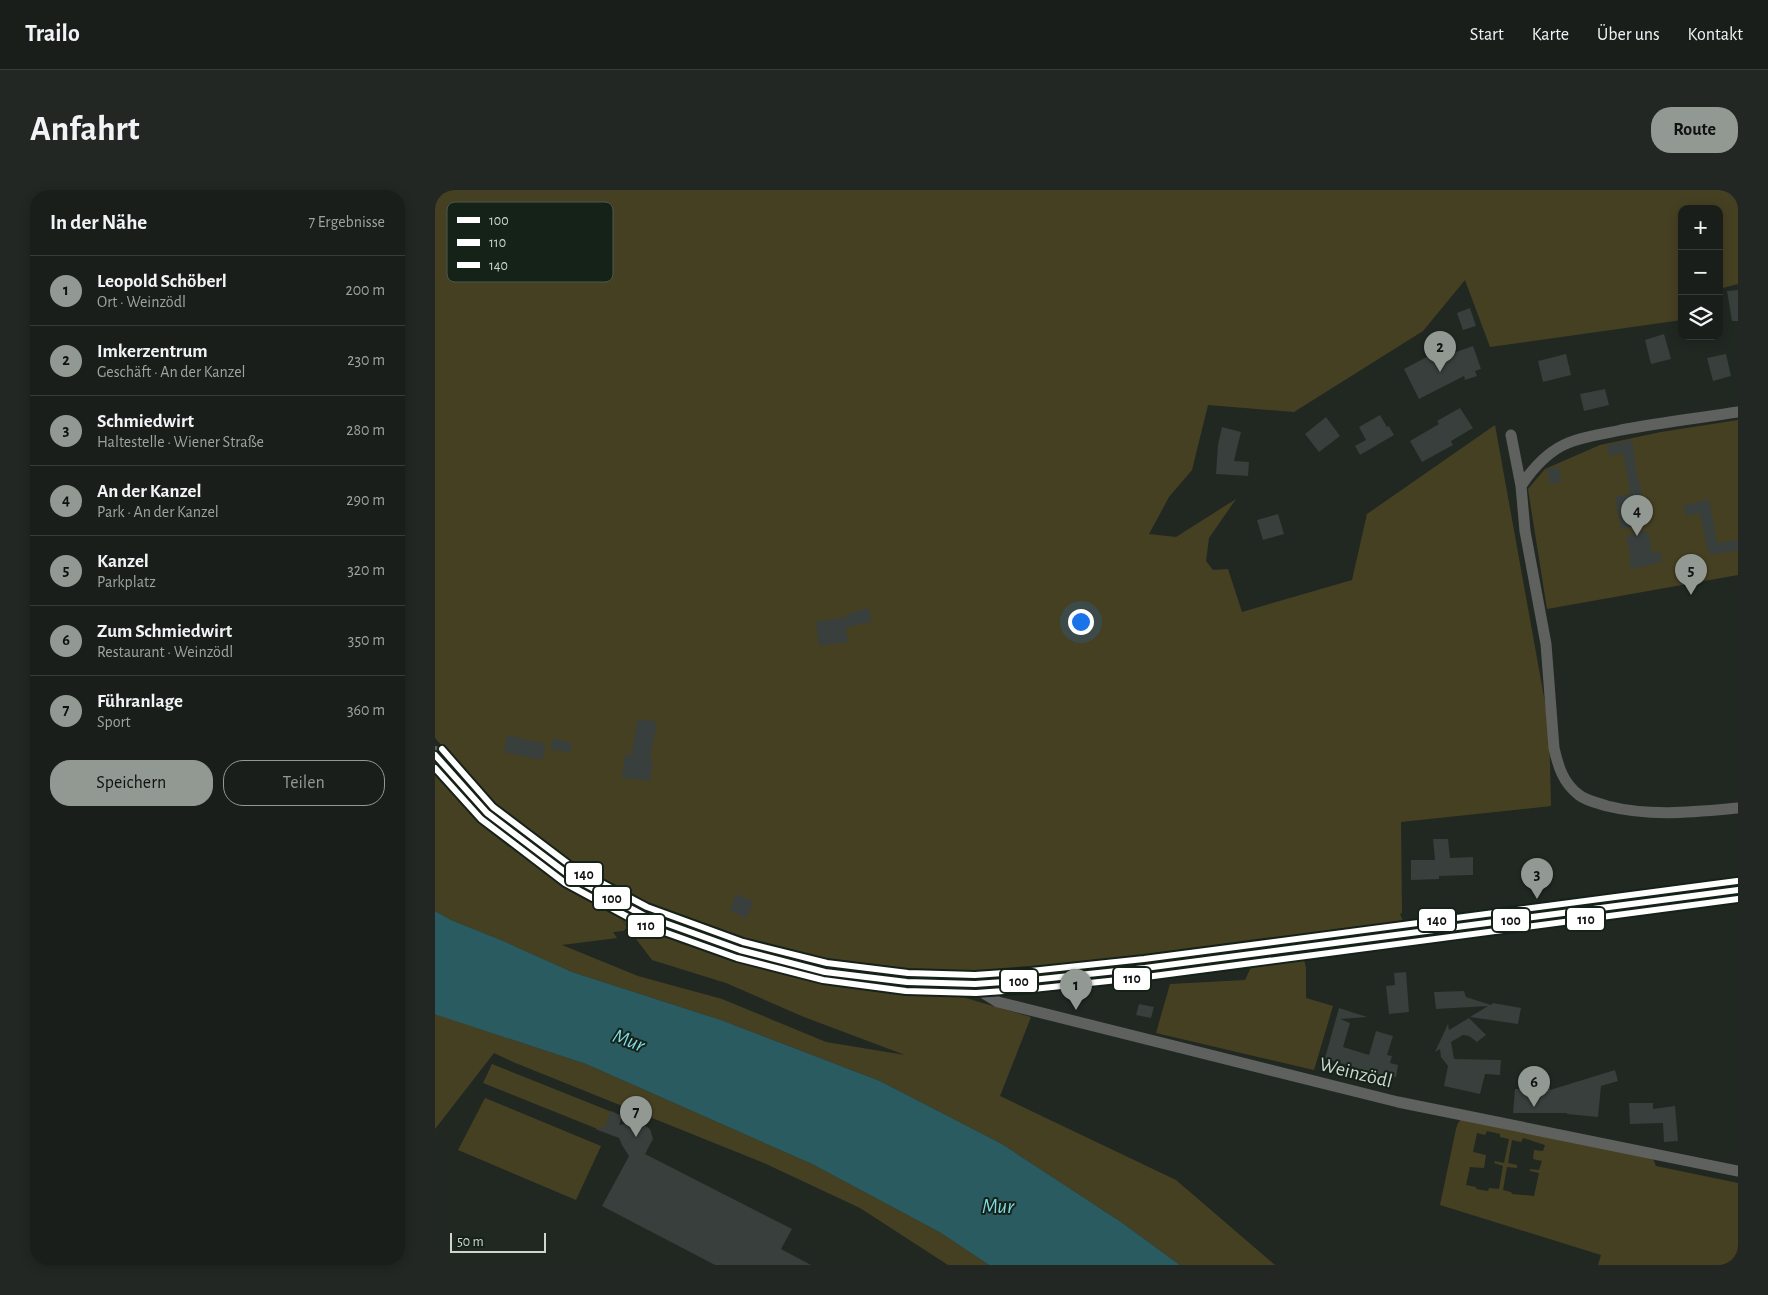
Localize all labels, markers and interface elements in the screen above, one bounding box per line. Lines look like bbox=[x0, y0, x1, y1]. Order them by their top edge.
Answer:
text: Trailo bbox=[25, 22, 80, 46]
text: Start bbox=[1470, 26, 1504, 44]
text: Karte bbox=[1532, 26, 1569, 44]
text: Über uns bbox=[1597, 26, 1660, 44]
text: Kontakt bbox=[1688, 26, 1743, 44]
button: Route bbox=[1651, 107, 1738, 153]
text: Anfahrt bbox=[30, 112, 140, 147]
legend bbox=[447, 202, 613, 282]
map controls bbox=[1678, 205, 1723, 340]
button: + bbox=[1678, 205, 1723, 250]
text: In der Nähe bbox=[50, 212, 147, 233]
text: 7 Ergebnisse bbox=[308, 214, 385, 230]
text: 100 bbox=[489, 214, 509, 228]
text: 110 bbox=[489, 236, 506, 250]
button: − bbox=[1678, 250, 1723, 295]
text: 140 bbox=[489, 259, 508, 273]
text: Leopold Schöberl bbox=[97, 272, 227, 291]
text: 1 bbox=[63, 282, 69, 298]
text: 200 m bbox=[345, 282, 385, 298]
text: Ort · Weinzödl bbox=[97, 294, 186, 310]
button: layers bbox=[1678, 295, 1723, 340]
pin: 2 bbox=[1424, 331, 1456, 372]
text: Imkerzentrum bbox=[97, 342, 208, 361]
text: 2 bbox=[62, 352, 70, 368]
text: 230 m bbox=[347, 352, 385, 368]
text: Geschäft · An der Kanzel bbox=[97, 364, 246, 380]
text: Schmiedwirt bbox=[97, 412, 194, 431]
text: 3 bbox=[63, 422, 69, 438]
text: 280 m bbox=[346, 422, 385, 438]
text: Haltestelle · Wiener Straße bbox=[97, 434, 264, 450]
text: An der Kanzel bbox=[97, 482, 201, 501]
text: 4 bbox=[62, 492, 70, 508]
text: 290 m bbox=[346, 492, 385, 508]
pin: 4 bbox=[1621, 495, 1653, 536]
text: Park · An der Kanzel bbox=[97, 504, 219, 520]
text: Kanzel bbox=[97, 552, 149, 571]
pin: 5 bbox=[1675, 554, 1707, 595]
text: 5 bbox=[63, 562, 69, 578]
text: 320 m bbox=[347, 562, 385, 578]
text: Parkplatz bbox=[97, 574, 156, 590]
your location bbox=[1068, 609, 1094, 635]
text: Zum Schmiedwirt bbox=[97, 622, 232, 641]
text: 6 bbox=[62, 632, 70, 648]
text: 350 m bbox=[348, 632, 385, 648]
text: Restaurant · Weinzödl bbox=[97, 644, 233, 660]
text: Führanlage bbox=[97, 692, 183, 711]
text: 7 bbox=[63, 702, 69, 718]
text: 360 m bbox=[347, 702, 385, 718]
text: Sport bbox=[97, 714, 131, 730]
button: Speichern bbox=[50, 760, 213, 806]
button: Teilen bbox=[223, 760, 385, 806]
pin: 3 bbox=[1521, 858, 1553, 899]
line badge: 140 bbox=[565, 862, 603, 886]
text: 140 bbox=[574, 868, 594, 882]
line badge: 100 bbox=[593, 886, 631, 910]
text: 100 bbox=[602, 892, 622, 906]
line badge: 110 bbox=[1566, 907, 1605, 931]
line badge: 140 bbox=[1418, 908, 1456, 932]
line badge: 100 bbox=[1492, 908, 1530, 932]
text: 110 bbox=[1577, 913, 1595, 927]
line badge: 110 bbox=[627, 914, 665, 938]
text: 140 bbox=[1427, 914, 1447, 928]
text: 100 bbox=[1501, 914, 1521, 928]
text: 110 bbox=[637, 919, 655, 933]
line badge: 110 bbox=[1113, 967, 1151, 991]
line badge: 100 bbox=[1000, 969, 1038, 993]
pin: 1 bbox=[1060, 969, 1092, 1010]
text: 110 bbox=[1123, 972, 1141, 986]
text: 100 bbox=[1009, 975, 1029, 989]
water label: Mur bbox=[610, 1025, 649, 1056]
street label: Weinzödl bbox=[1317, 1054, 1394, 1092]
pin: 6 bbox=[1518, 1066, 1550, 1107]
pin: 7 bbox=[620, 1096, 652, 1137]
water label: Mur bbox=[982, 1196, 1015, 1217]
scale bar bbox=[450, 1230, 546, 1253]
text: 50 m bbox=[457, 1235, 484, 1249]

